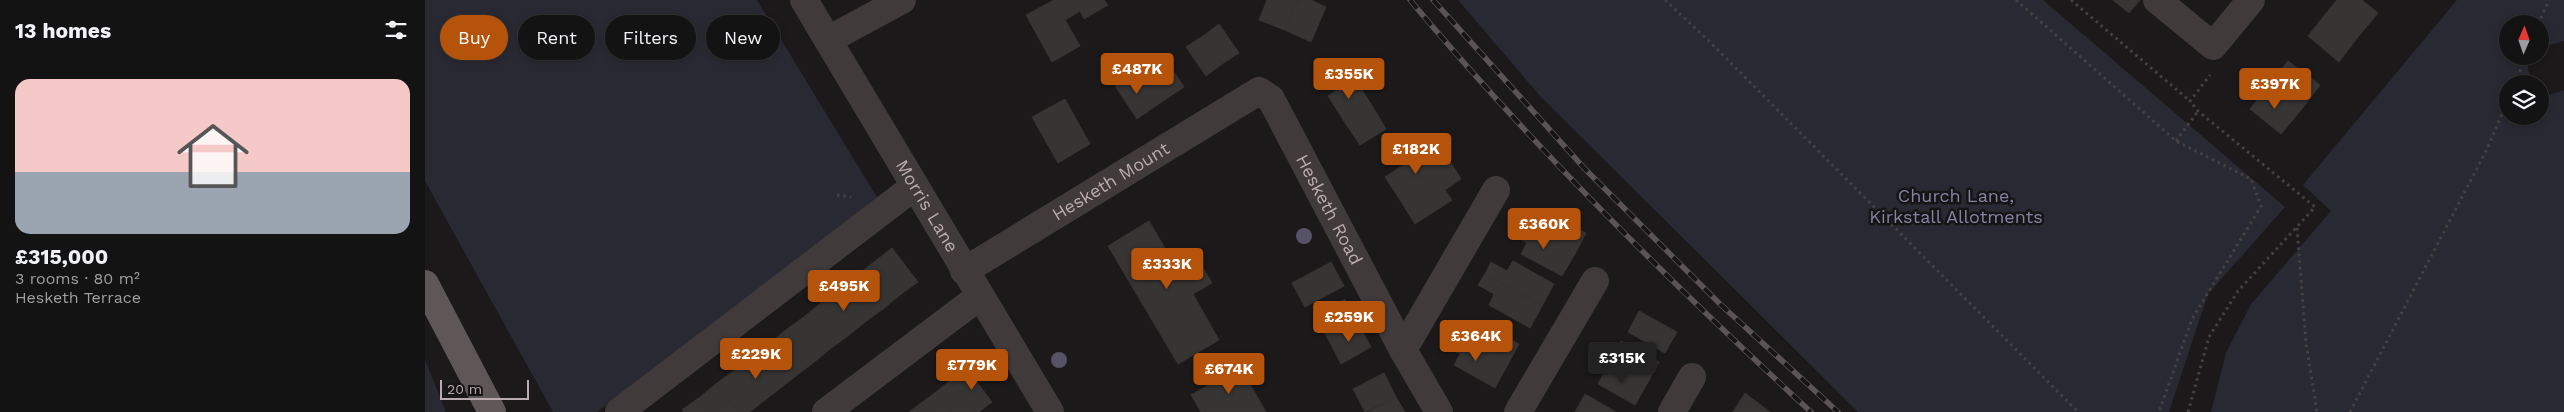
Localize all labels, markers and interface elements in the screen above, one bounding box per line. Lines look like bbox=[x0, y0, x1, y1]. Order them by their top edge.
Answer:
chip: Buy bbox=[440, 15, 508, 60]
chip: Rent bbox=[518, 15, 595, 60]
chip: Filters bbox=[605, 15, 696, 60]
chip: New bbox=[706, 15, 780, 60]
north arrow bbox=[2499, 15, 2549, 65]
map controls bbox=[2499, 15, 2549, 125]
icon: filters bbox=[382, 16, 410, 44]
text: 13 homes bbox=[15, 18, 111, 43]
pin: £487K bbox=[1102, 52, 1172, 95]
pin: £355K bbox=[1314, 58, 1384, 100]
text: £487K bbox=[1112, 59, 1162, 78]
text: £355K bbox=[1324, 64, 1374, 83]
pin: £397K bbox=[2240, 68, 2310, 110]
text: £397K bbox=[2250, 74, 2300, 93]
button: layers bbox=[2499, 75, 2549, 125]
icon: home bbox=[168, 111, 258, 201]
pin: £182K bbox=[1381, 132, 1451, 175]
street label: Hesketh Mount bbox=[1048, 137, 1173, 225]
text: £182K bbox=[1392, 139, 1440, 158]
street label: Hesketh Road bbox=[1292, 151, 1367, 268]
street label: Morris Lane bbox=[892, 156, 963, 256]
park label: Church Lane, Kirkstall Allotments bbox=[1869, 185, 2043, 227]
pin: £360K bbox=[1509, 208, 1579, 250]
text: £360K bbox=[1519, 214, 1569, 233]
text: £315,000 bbox=[15, 244, 108, 269]
pin: £333K bbox=[1132, 248, 1202, 290]
text: £333K bbox=[1142, 254, 1192, 273]
text: 3 rooms · 80 m² bbox=[15, 269, 140, 288]
pin: £495K bbox=[809, 270, 879, 312]
text: £495K bbox=[819, 276, 869, 295]
text: Hesketh Terrace bbox=[15, 288, 141, 307]
pin: £259K bbox=[1314, 300, 1384, 343]
text: £259K bbox=[1324, 307, 1374, 326]
pin: £364K bbox=[1441, 320, 1511, 362]
text: £364K bbox=[1451, 326, 1501, 345]
pin: £229K bbox=[721, 338, 791, 380]
pin: £315K bbox=[1587, 342, 1657, 384]
text: £229K bbox=[731, 344, 781, 363]
pin: £779K bbox=[937, 348, 1007, 391]
text: £315K bbox=[1599, 348, 1645, 367]
pin: £674K bbox=[1194, 352, 1264, 395]
text: £779K bbox=[947, 355, 997, 374]
text: £674K bbox=[1204, 359, 1254, 378]
scale bar bbox=[440, 377, 529, 400]
text: 20 m bbox=[447, 381, 482, 397]

